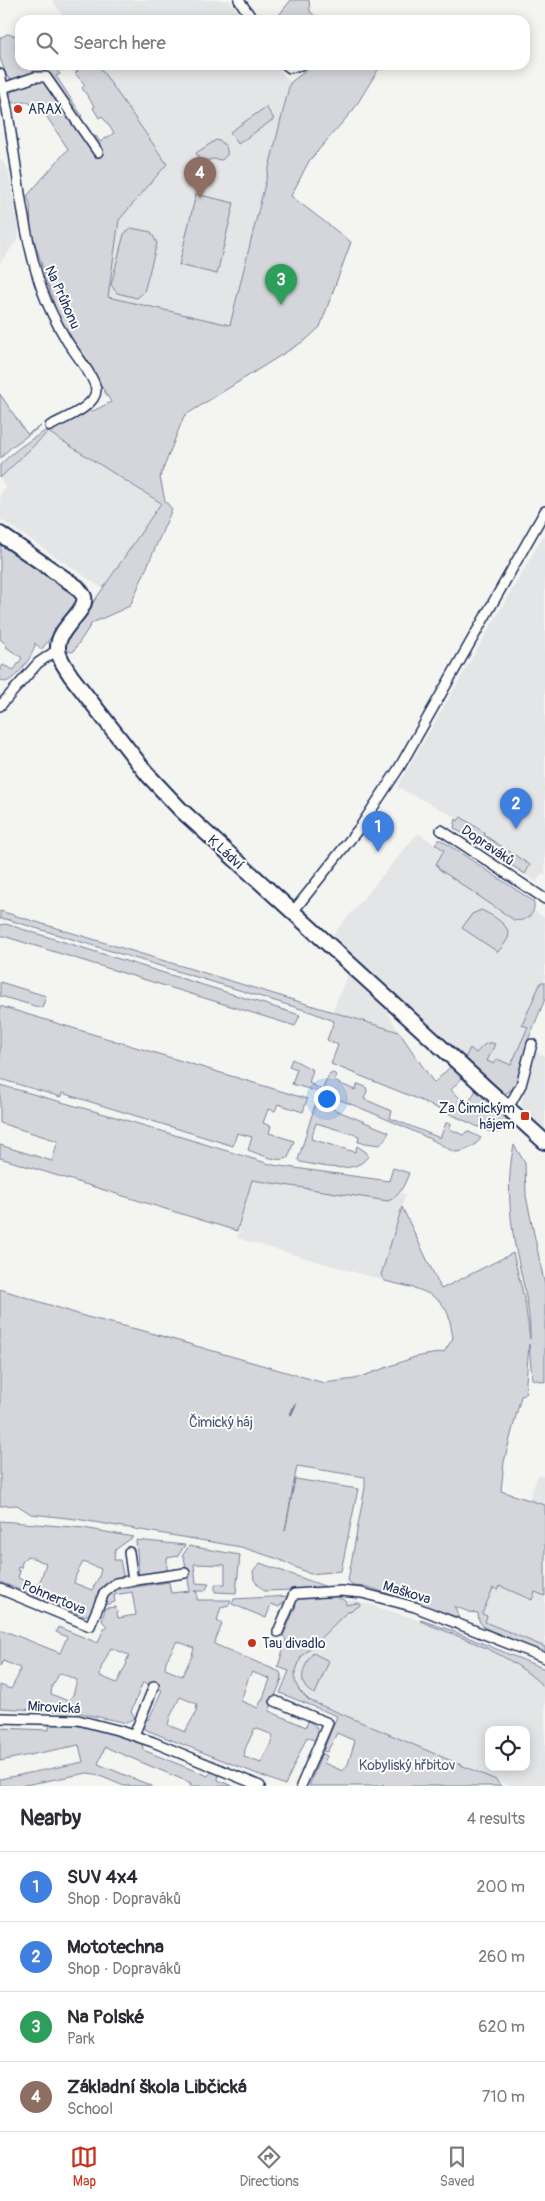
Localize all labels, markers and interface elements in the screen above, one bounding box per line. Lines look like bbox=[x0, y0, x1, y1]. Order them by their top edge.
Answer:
search box bbox=[15, 15, 530, 70]
icon: search bbox=[33, 29, 61, 57]
text: Search here bbox=[73, 31, 166, 55]
place label: ARAX bbox=[28, 101, 62, 118]
marker: ARAX bbox=[12, 103, 24, 115]
pin: 4 bbox=[184, 157, 216, 198]
street label: Na Průhonu bbox=[41, 263, 84, 332]
pin: 3 bbox=[265, 264, 297, 305]
pin: 2 bbox=[500, 788, 532, 829]
pin: 1 bbox=[362, 811, 394, 852]
street label: Dopraváků bbox=[458, 821, 518, 869]
street label: K Ládví bbox=[204, 831, 247, 873]
your location bbox=[314, 1086, 340, 1112]
place label: Za Čimickým hájem bbox=[439, 1099, 515, 1133]
marker: Za Čimickým hájem bbox=[519, 1110, 531, 1122]
park label: Čimický háj bbox=[189, 1413, 253, 1431]
street label: Pohnertova bbox=[19, 1576, 88, 1618]
street label: Maškova bbox=[381, 1577, 433, 1608]
place label: Tau divadlo bbox=[262, 1635, 326, 1652]
marker: Tau divadlo bbox=[246, 1637, 258, 1649]
street label: Mirovická bbox=[27, 1698, 81, 1717]
map controls bbox=[485, 1726, 530, 1771]
button: locate bbox=[485, 1726, 530, 1771]
park label: Kobyliský hřbitov bbox=[359, 1757, 455, 1774]
text: Nearby bbox=[20, 1805, 81, 1832]
text: 4 results bbox=[467, 1809, 525, 1829]
text: SUV 4x4 bbox=[67, 1865, 137, 1889]
text: 1 bbox=[33, 1877, 39, 1897]
text: 200 m bbox=[477, 1877, 525, 1897]
text: Shop · Dopraváků bbox=[67, 1889, 181, 1909]
text: Mototechna bbox=[67, 1935, 164, 1959]
text: 2 bbox=[32, 1947, 40, 1967]
text: 260 m bbox=[478, 1947, 525, 1967]
text: Shop · Dopraváků bbox=[67, 1959, 181, 1979]
text: Na Polské bbox=[67, 2005, 145, 2029]
text: 3 bbox=[32, 2017, 40, 2037]
text: 620 m bbox=[478, 2017, 525, 2037]
text: Park bbox=[67, 2029, 95, 2049]
text: Základní škola Libčická bbox=[67, 2075, 247, 2099]
text: 4 bbox=[31, 2087, 41, 2107]
text: 710 m bbox=[482, 2087, 525, 2107]
text: School bbox=[67, 2099, 113, 2119]
tab: Map bbox=[70, 2143, 98, 2190]
tab: Directions bbox=[239, 2143, 299, 2190]
tab: Saved bbox=[440, 2143, 475, 2190]

